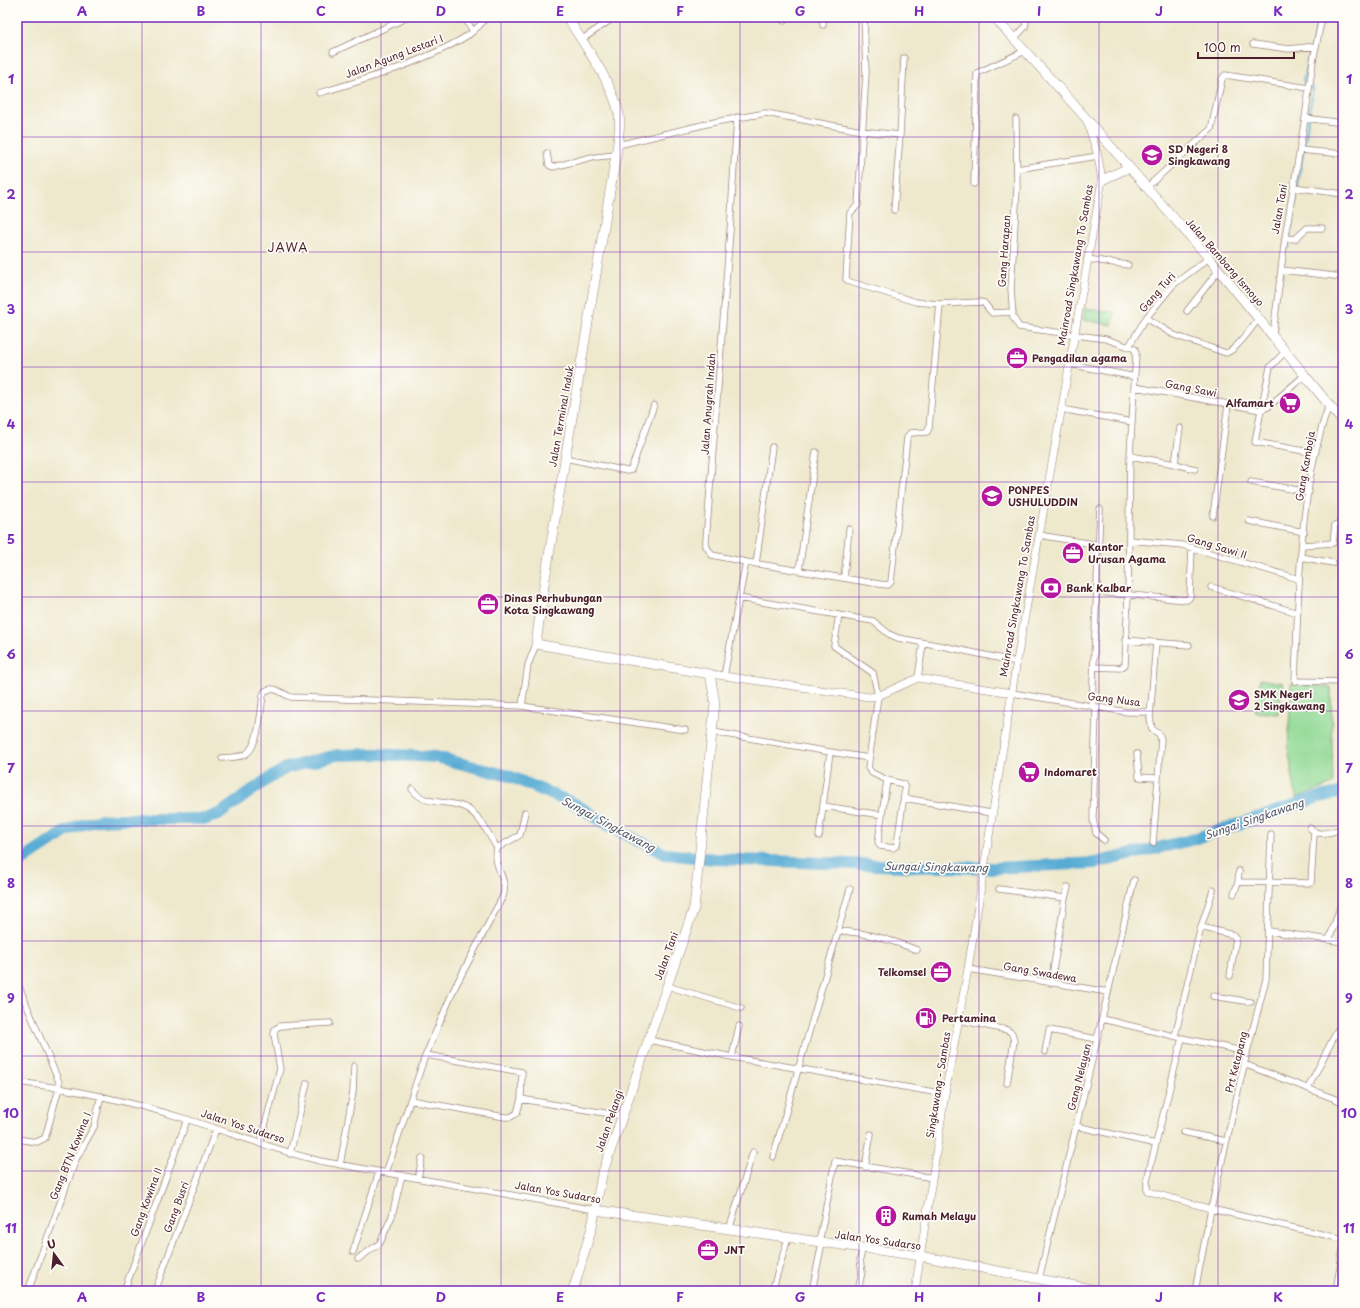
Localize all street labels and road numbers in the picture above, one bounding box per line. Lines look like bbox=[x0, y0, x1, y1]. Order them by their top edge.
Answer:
street label: Jalan Agung Lestari I bbox=[343, 30, 445, 81]
street label: Mainroad Singkawang To Sambas bbox=[1053, 183, 1096, 347]
street label: Jalan Tani bbox=[1267, 183, 1290, 235]
street label: Gang Harapan bbox=[993, 214, 1014, 288]
street label: Jalan Bambang Ismoyo bbox=[1182, 214, 1268, 310]
street label: Gang Turi bbox=[1135, 268, 1178, 315]
street label: Jalan Anugrah Indah bbox=[696, 353, 719, 455]
street label: Jalan Terminal Induk bbox=[544, 364, 577, 468]
street label: Gang Sawi bbox=[1164, 375, 1218, 400]
street label: Gang Kamboja bbox=[1291, 429, 1318, 502]
street label: Mainroad Singkawang To Sambas bbox=[995, 514, 1038, 678]
street label: Gang Sawi II bbox=[1185, 529, 1249, 562]
street label: Gang Nusa bbox=[1087, 688, 1142, 709]
street label: Jalan Tani bbox=[650, 929, 681, 982]
street label: Gang Swadewa bbox=[1002, 958, 1079, 985]
street label: Prt Ketapang bbox=[1221, 1029, 1250, 1094]
street label: Singkawang - Sambas bbox=[922, 1030, 953, 1139]
street label: Gang Nelayan bbox=[1063, 1042, 1094, 1112]
street label: Jalan Pelangi bbox=[591, 1088, 626, 1154]
street label: Jalan Yos Sudarso bbox=[199, 1105, 287, 1146]
street label: Gang BTN Kowina I bbox=[45, 1110, 94, 1202]
street label: Gang Kowina II bbox=[126, 1165, 165, 1238]
street label: Jalan Yos Sudarso bbox=[514, 1177, 603, 1207]
street label: Gang Busri bbox=[159, 1179, 192, 1235]
street label: Jalan Yos Sudarso bbox=[834, 1226, 923, 1253]

